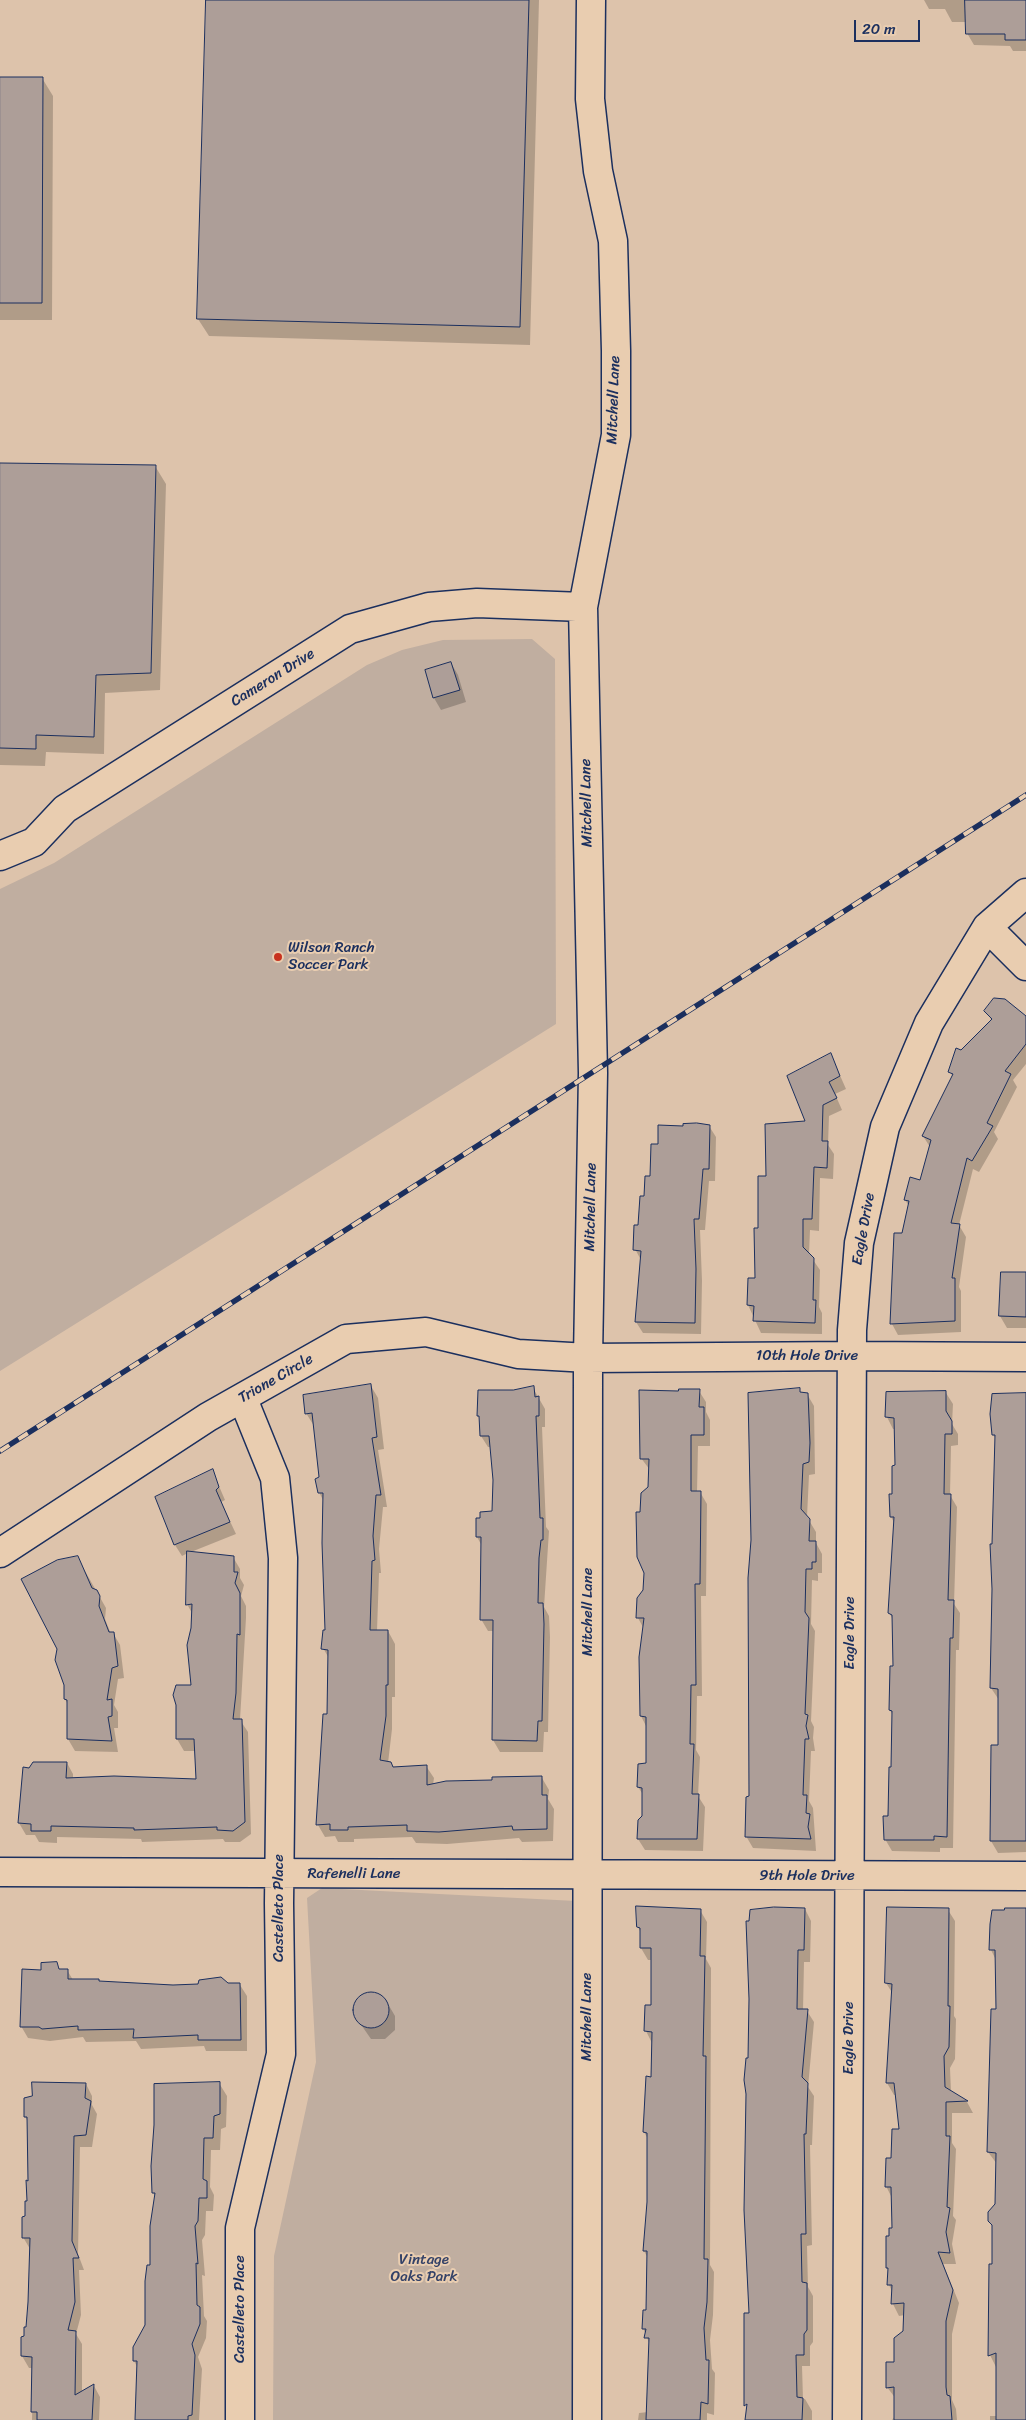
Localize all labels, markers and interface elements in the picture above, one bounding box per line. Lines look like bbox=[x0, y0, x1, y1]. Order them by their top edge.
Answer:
scale bar bbox=[856, 10, 922, 42]
text: 20 m bbox=[862, 16, 896, 42]
street label: Mitchell Lane bbox=[603, 355, 625, 445]
street label: Cameron Drive bbox=[228, 645, 318, 711]
street label: Mitchell Lane bbox=[577, 759, 597, 847]
place label: Wilson Ranch Soccer Park bbox=[288, 939, 375, 974]
marker: Wilson Ranch Soccer Park bbox=[272, 951, 284, 963]
street label: Mitchell Lane bbox=[581, 1163, 601, 1251]
street label: Eagle Drive bbox=[849, 1191, 879, 1267]
street label: 10th Hole Drive bbox=[756, 1347, 858, 1365]
street label: Trione Circle bbox=[235, 1350, 317, 1408]
street label: Mitchell Lane bbox=[579, 1568, 597, 1656]
street label: Eagle Drive bbox=[841, 1596, 859, 1670]
street label: Castelleto Place bbox=[270, 1854, 288, 1962]
street label: Rafenelli Lane bbox=[307, 1865, 401, 1883]
street label: 9th Hole Drive bbox=[759, 1867, 855, 1885]
street label: Mitchell Lane bbox=[578, 1973, 596, 2061]
street label: Eagle Drive bbox=[840, 2001, 858, 2075]
park label: Vintage Oaks Park bbox=[391, 2251, 457, 2286]
street label: Castelleto Place bbox=[231, 2255, 249, 2363]

